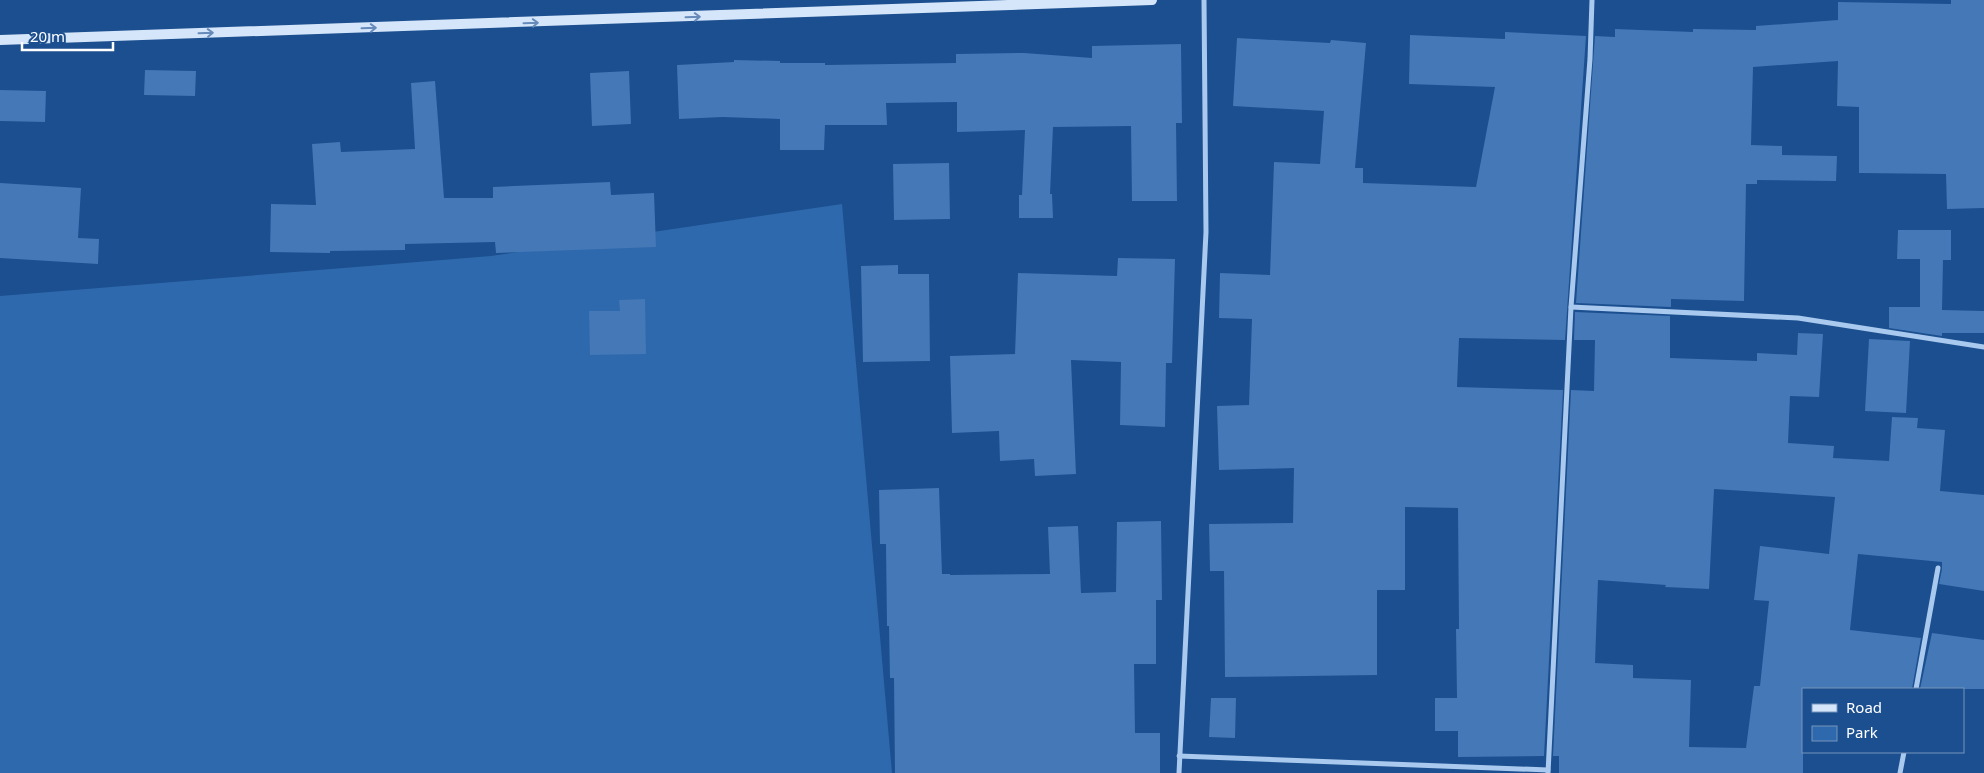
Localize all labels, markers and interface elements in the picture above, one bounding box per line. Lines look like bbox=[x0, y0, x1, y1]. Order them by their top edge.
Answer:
one-way arrow bbox=[685, 12, 701, 21]
one-way arrow bbox=[523, 18, 539, 27]
scale bar bbox=[22, 20, 114, 52]
one-way arrow bbox=[360, 23, 376, 33]
text: 20 m bbox=[30, 26, 65, 46]
one-way arrow bbox=[198, 28, 214, 38]
legend bbox=[1802, 688, 1964, 753]
text: Road bbox=[1846, 697, 1882, 717]
text: Park bbox=[1846, 722, 1878, 742]

